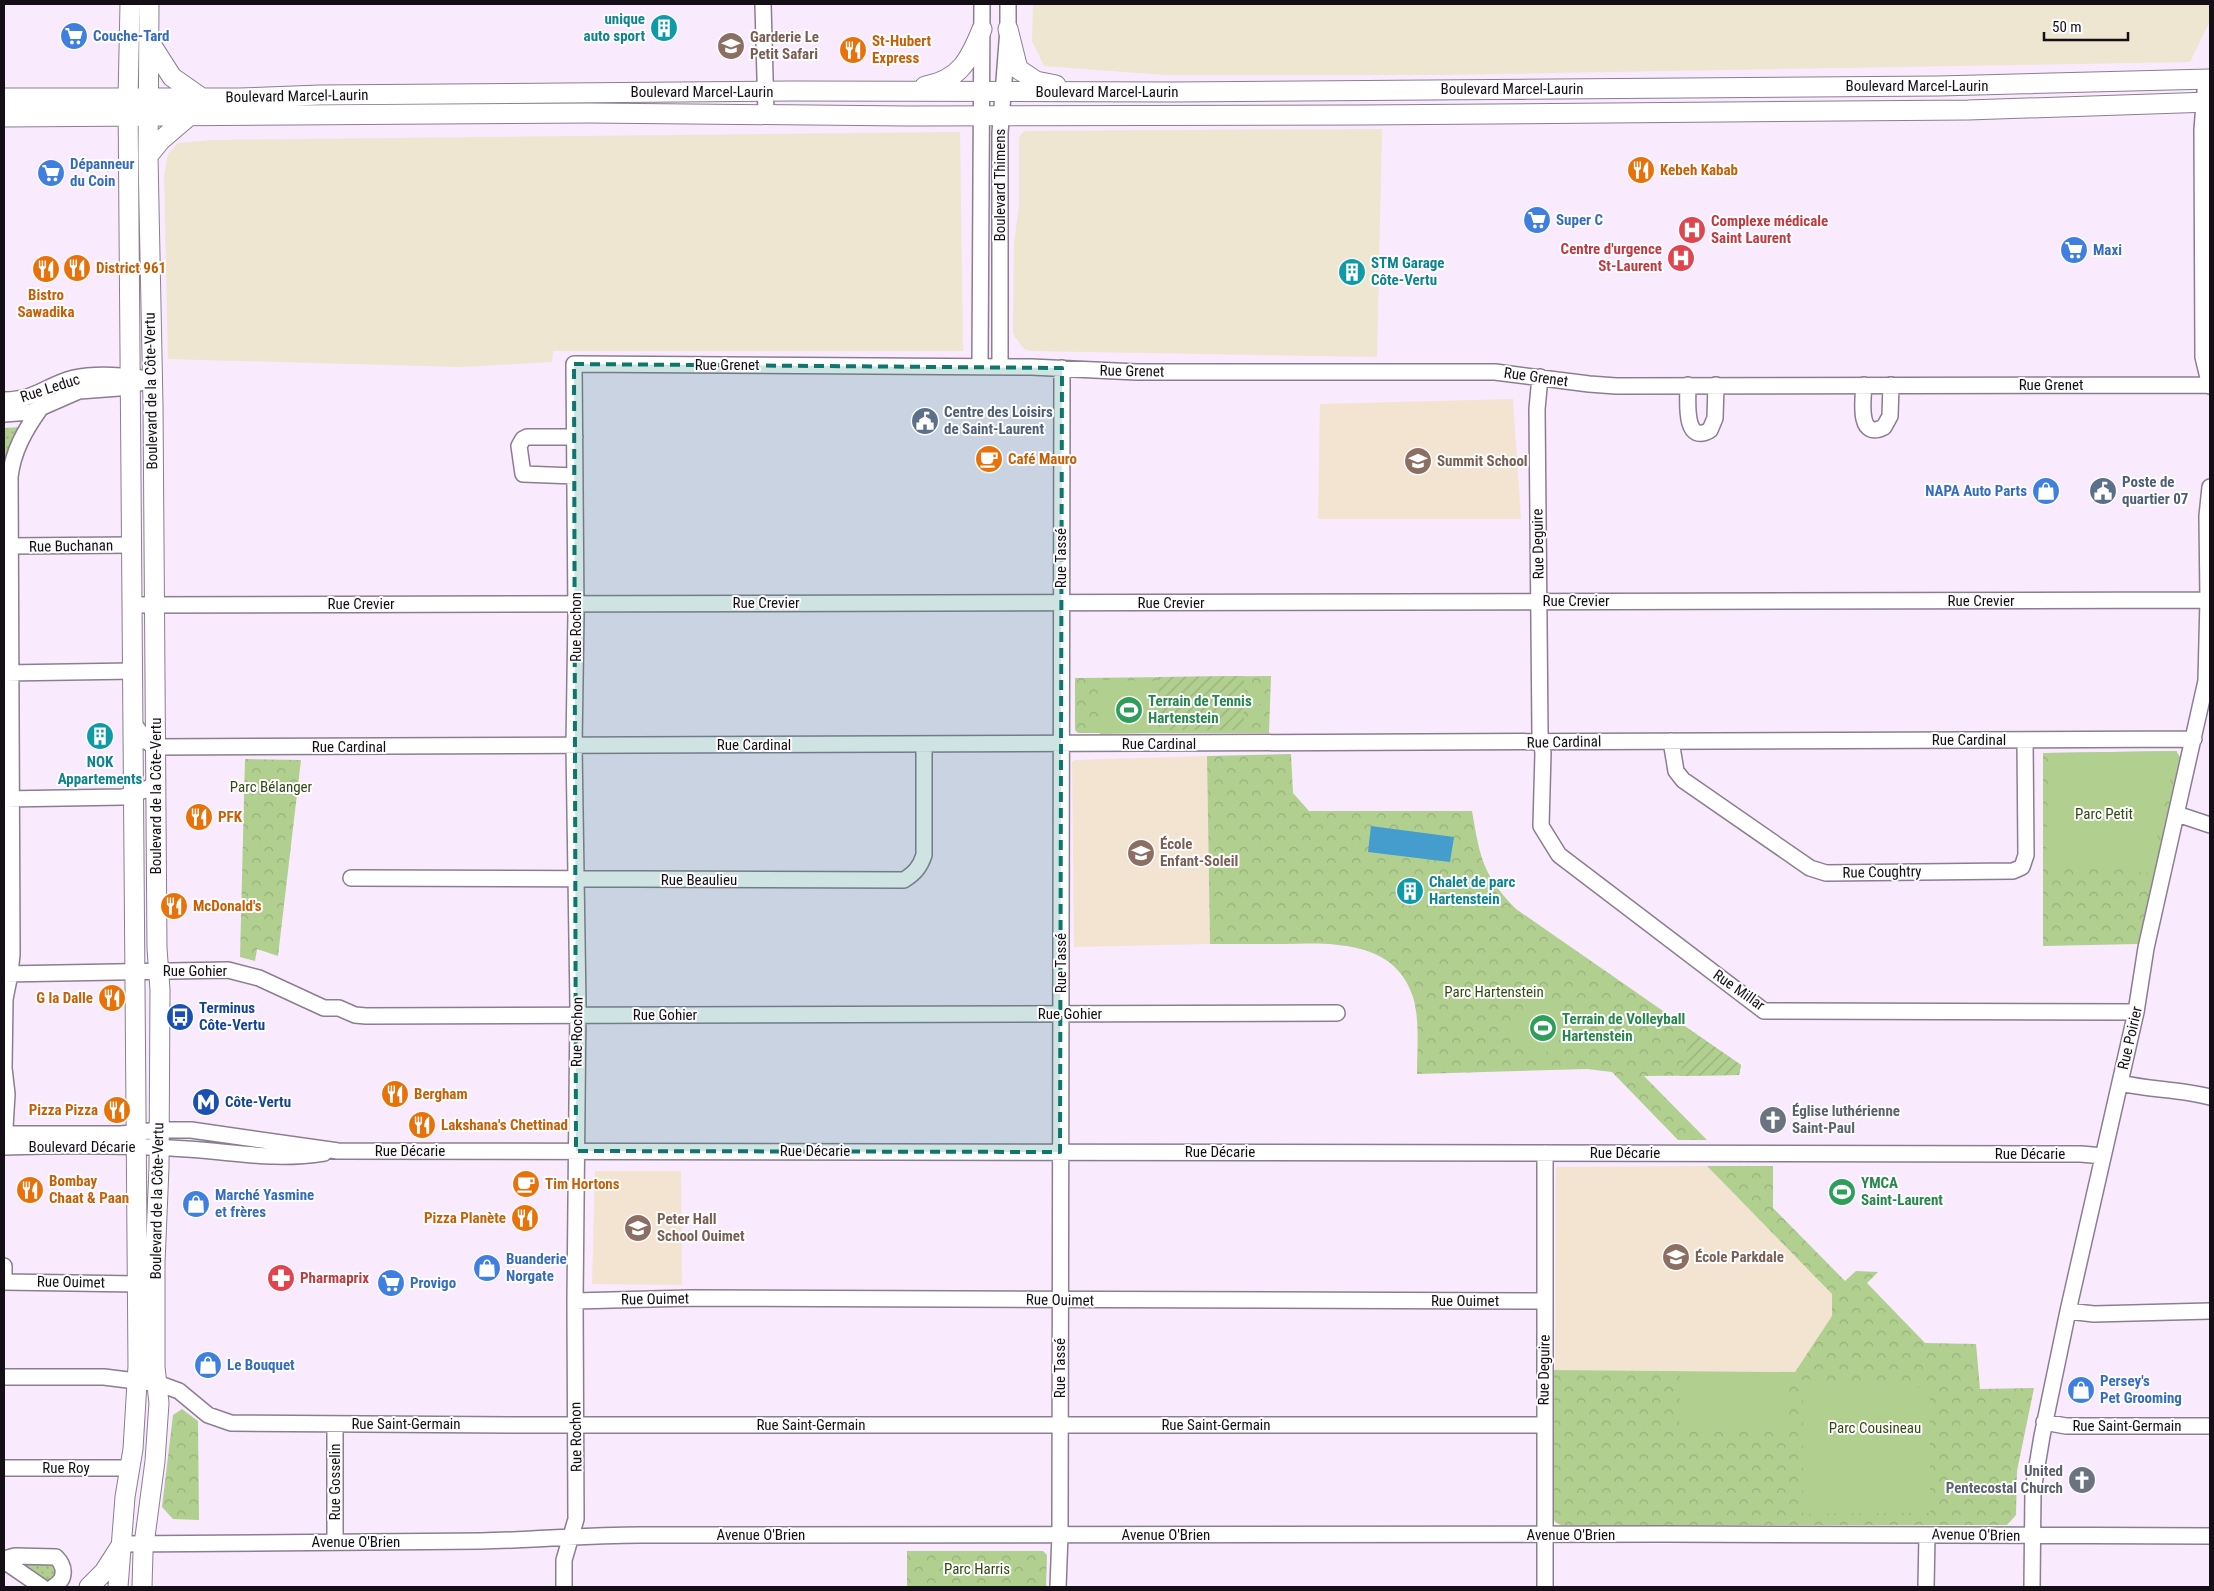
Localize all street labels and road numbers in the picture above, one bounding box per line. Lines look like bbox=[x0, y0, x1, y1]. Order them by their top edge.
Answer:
street label: Boulevard Marcel-Laurin bbox=[1845, 77, 1989, 95]
street label: Boulevard Marcel-Laurin bbox=[1440, 80, 1584, 98]
street label: Boulevard Marcel-Laurin bbox=[630, 83, 774, 101]
street label: Boulevard Marcel-Laurin bbox=[1035, 83, 1179, 101]
street label: Boulevard Marcel-Laurin bbox=[225, 86, 369, 106]
street label: Boulevard Thimens bbox=[991, 128, 1009, 241]
street label: Boulevard de la Côte-Vertu bbox=[141, 312, 161, 470]
street label: Rue Grenet bbox=[695, 356, 759, 374]
street label: Rue Grenet bbox=[1099, 361, 1165, 381]
street label: Rue Grenet bbox=[1503, 364, 1569, 390]
street label: Rue Leduc bbox=[18, 370, 82, 406]
street label: Rue Grenet bbox=[2019, 376, 2083, 394]
street label: Rue Deguire bbox=[1528, 508, 1548, 580]
street label: Rue Tassé bbox=[1052, 528, 1070, 588]
street label: Rue Buchanan bbox=[29, 536, 113, 556]
street label: Rue Rochon bbox=[567, 592, 585, 662]
street label: Rue Crevier bbox=[1542, 592, 1610, 610]
street label: Rue Crevier bbox=[1947, 592, 2015, 610]
street label: Rue Crevier bbox=[732, 594, 800, 612]
street label: Rue Crevier bbox=[1137, 594, 1205, 612]
street label: Rue Crevier bbox=[327, 595, 395, 613]
street label: Boulevard de la Côte-Vertu bbox=[147, 717, 165, 875]
street label: Rue Cardinal bbox=[1932, 731, 2006, 749]
street label: Rue Cardinal bbox=[1527, 732, 1601, 752]
street label: Rue Cardinal bbox=[1122, 735, 1196, 753]
street label: Rue Cardinal bbox=[717, 736, 791, 754]
street label: Rue Cardinal bbox=[312, 738, 386, 756]
street label: Rue Coughtry bbox=[1842, 862, 1922, 882]
street label: Rue Beaulieu bbox=[661, 871, 737, 889]
street label: Rue Tassé bbox=[1052, 933, 1070, 993]
street label: Rue Gohier bbox=[163, 962, 228, 980]
street label: Rue Millar bbox=[1710, 966, 1769, 1015]
street label: Rue Rochon bbox=[567, 997, 587, 1067]
street label: Rue Poirier bbox=[2114, 1004, 2146, 1071]
street label: Rue Gohier bbox=[1038, 1005, 1103, 1023]
street label: Rue Gohier bbox=[633, 1006, 698, 1024]
street label: Boulevard de la Côte-Vertu bbox=[147, 1122, 167, 1280]
street label: Boulevard Décarie bbox=[29, 1138, 135, 1156]
street label: Rue Décarie bbox=[375, 1142, 445, 1160]
street label: Rue Décarie bbox=[780, 1142, 850, 1160]
street label: Rue Décarie bbox=[1185, 1143, 1255, 1161]
street label: Rue Décarie bbox=[1590, 1144, 1660, 1162]
street label: Rue Décarie bbox=[1995, 1145, 2065, 1163]
street label: Rue Ouimet bbox=[37, 1272, 105, 1292]
street label: Rue Ouimet bbox=[621, 1289, 689, 1309]
street label: Rue Ouimet bbox=[1026, 1290, 1094, 1310]
street label: Rue Ouimet bbox=[1431, 1292, 1499, 1310]
street label: Rue Deguire bbox=[1534, 1334, 1554, 1406]
street label: Rue Tassé bbox=[1051, 1338, 1069, 1398]
street label: Rue Rochon bbox=[566, 1402, 586, 1472]
street label: Rue Saint-Germain bbox=[351, 1415, 461, 1433]
street label: Rue Saint-Germain bbox=[756, 1416, 866, 1434]
street label: Rue Saint-Germain bbox=[1161, 1416, 1271, 1434]
street label: Rue Saint-Germain bbox=[2072, 1417, 2182, 1435]
street label: Rue Gosselin bbox=[326, 1444, 344, 1520]
street label: Rue Roy bbox=[42, 1459, 90, 1477]
street label: Avenue O'Brien bbox=[1931, 1525, 2021, 1545]
street label: Avenue O'Brien bbox=[717, 1526, 805, 1544]
street label: Avenue O'Brien bbox=[1122, 1526, 1210, 1544]
street label: Avenue O'Brien bbox=[1527, 1526, 1615, 1544]
street label: Avenue O'Brien bbox=[312, 1533, 400, 1551]

